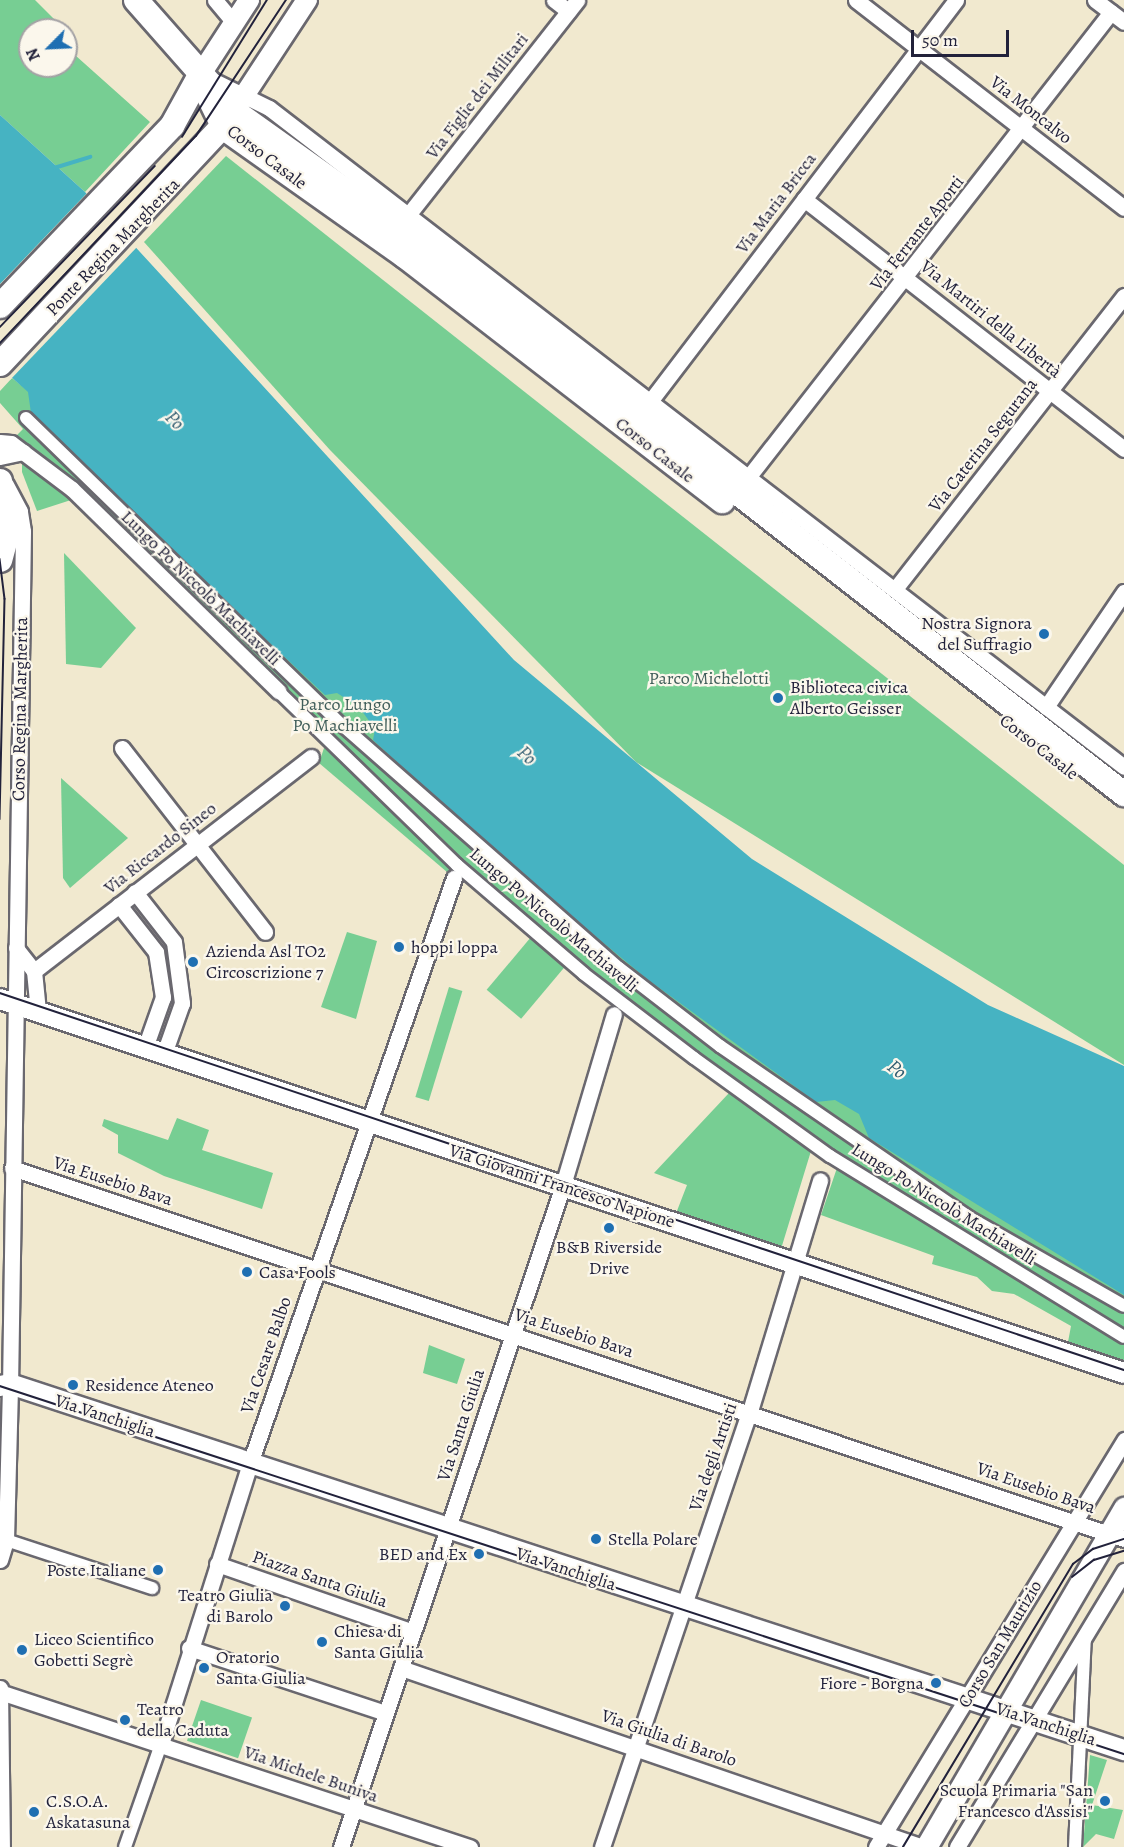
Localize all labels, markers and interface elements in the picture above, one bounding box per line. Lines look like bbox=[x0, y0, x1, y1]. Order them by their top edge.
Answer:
north arrow bbox=[18, 18, 78, 78]
scale bar bbox=[914, 18, 1012, 56]
text: 50 m bbox=[922, 28, 958, 52]
street label: Via Figlie dei Militari bbox=[421, 29, 533, 163]
text: N bbox=[21, 45, 46, 64]
street label: Via Moncalvo bbox=[986, 71, 1076, 149]
street label: Corso Casale bbox=[223, 120, 311, 194]
street label: Via Maria Bricca bbox=[731, 148, 821, 258]
street label: Via Ferrante Aporti bbox=[865, 171, 969, 295]
street label: Ponte Regina Margherita bbox=[42, 174, 184, 320]
street label: Via Martiri della Libertà bbox=[916, 255, 1066, 383]
street label: Via Caterina Segurana bbox=[924, 374, 1042, 516]
water label: Po bbox=[160, 405, 190, 435]
street label: Corso Casale bbox=[611, 412, 699, 488]
street label: Lungo Po Niccolò Machiavelli bbox=[117, 506, 285, 670]
place label: Nostra Signora del Suffragio bbox=[921, 613, 1032, 656]
street label: Corso Regina Margherita bbox=[8, 617, 32, 801]
marker: Nostra Signora del Suffragio bbox=[1037, 627, 1051, 641]
park label: Parco Michelotti bbox=[649, 667, 769, 689]
place label: Biblioteca civica Alberto Geisser bbox=[790, 677, 908, 720]
marker: Biblioteca civica Alberto Geisser bbox=[771, 691, 785, 705]
park label: Parco Lungo Po Machiavelli bbox=[292, 694, 398, 736]
street label: Corso Casale bbox=[995, 709, 1083, 785]
water label: Po bbox=[512, 740, 542, 770]
street label: Via Riccardo Sineo bbox=[100, 797, 220, 899]
street label: Lungo Po Niccolò Machiavelli bbox=[465, 843, 643, 997]
place label: hoppi loppa bbox=[411, 936, 498, 958]
marker: hoppi loppa bbox=[392, 940, 406, 954]
place label: Azienda Asl TO2 Circoscrizione 7 bbox=[206, 941, 326, 984]
marker: Azienda Asl TO2 Circoscrizione 7 bbox=[184, 953, 202, 971]
water label: Po bbox=[883, 1054, 911, 1084]
street label: Lungo Po Niccolò Machiavelli bbox=[848, 1138, 1040, 1270]
street label: Via Giovanni Francesco Napione bbox=[446, 1139, 678, 1233]
street label: Via Eusebio Bava bbox=[51, 1152, 175, 1210]
marker: B&B Riverside Drive bbox=[602, 1221, 616, 1235]
place label: B&B Riverside Drive bbox=[556, 1237, 662, 1280]
place label: Casa Fools bbox=[259, 1261, 336, 1283]
marker: Casa Fools bbox=[240, 1265, 254, 1279]
street label: Via Cesare Balbo bbox=[236, 1294, 296, 1416]
street label: Via Eusebio Bava bbox=[512, 1304, 636, 1362]
street label: Via Santa Giulia bbox=[433, 1366, 489, 1484]
place label: Residence Ateneo bbox=[85, 1374, 214, 1396]
marker: Residence Ateneo bbox=[66, 1378, 80, 1392]
street label: Via Vanchiglia bbox=[52, 1390, 158, 1442]
street label: Via degli Artisti bbox=[684, 1400, 742, 1514]
street label: Via Eusebio Bava bbox=[974, 1458, 1098, 1518]
place label: Stella Polare bbox=[608, 1528, 698, 1550]
marker: Stella Polare bbox=[589, 1532, 603, 1546]
place label: BED and Ex bbox=[379, 1543, 467, 1565]
street label: Via Vanchiglia bbox=[513, 1543, 619, 1595]
street label: Piazza Santa Giulia bbox=[250, 1546, 390, 1612]
marker: BED and Ex bbox=[472, 1547, 486, 1561]
place label: Poste Italiane bbox=[47, 1559, 146, 1581]
marker: Poste Italiane bbox=[151, 1563, 165, 1577]
street label: Corso San Maurizio bbox=[953, 1576, 1047, 1712]
place label: Teatro Giulia di Barolo bbox=[178, 1585, 273, 1628]
marker: Teatro Giulia di Barolo bbox=[278, 1599, 292, 1613]
place label: Chiesa di Santa Giulia bbox=[334, 1621, 424, 1664]
place label: Liceo Scientifico Gobetti Segrè bbox=[34, 1629, 154, 1672]
marker: Chiesa di Santa Giulia bbox=[315, 1635, 329, 1649]
marker: Liceo Scientifico Gobetti Segrè bbox=[15, 1643, 29, 1657]
place label: Oratorio Santa Giulia bbox=[216, 1647, 306, 1690]
marker: Oratorio Santa Giulia bbox=[197, 1661, 211, 1675]
place label: Fiore - Borgna bbox=[819, 1672, 924, 1694]
marker: Fiore - Borgna bbox=[929, 1676, 943, 1690]
street label: Via Vanchiglia bbox=[993, 1698, 1099, 1750]
place label: Teatro della Caduta bbox=[137, 1699, 229, 1742]
street label: Via Giulia di Barolo bbox=[599, 1705, 739, 1771]
marker: Teatro della Caduta bbox=[118, 1713, 132, 1727]
street label: Via Michele Buniva bbox=[241, 1741, 381, 1807]
place label: Scuola Primaria "San Francesco d'Assisi" bbox=[939, 1780, 1093, 1822]
place label: C.S.O.A. Askatasuna bbox=[46, 1791, 130, 1834]
marker: Scuola Primaria "San Francesco d'Assisi" bbox=[1098, 1794, 1112, 1808]
marker: C.S.O.A. Askatasuna bbox=[27, 1805, 41, 1819]

